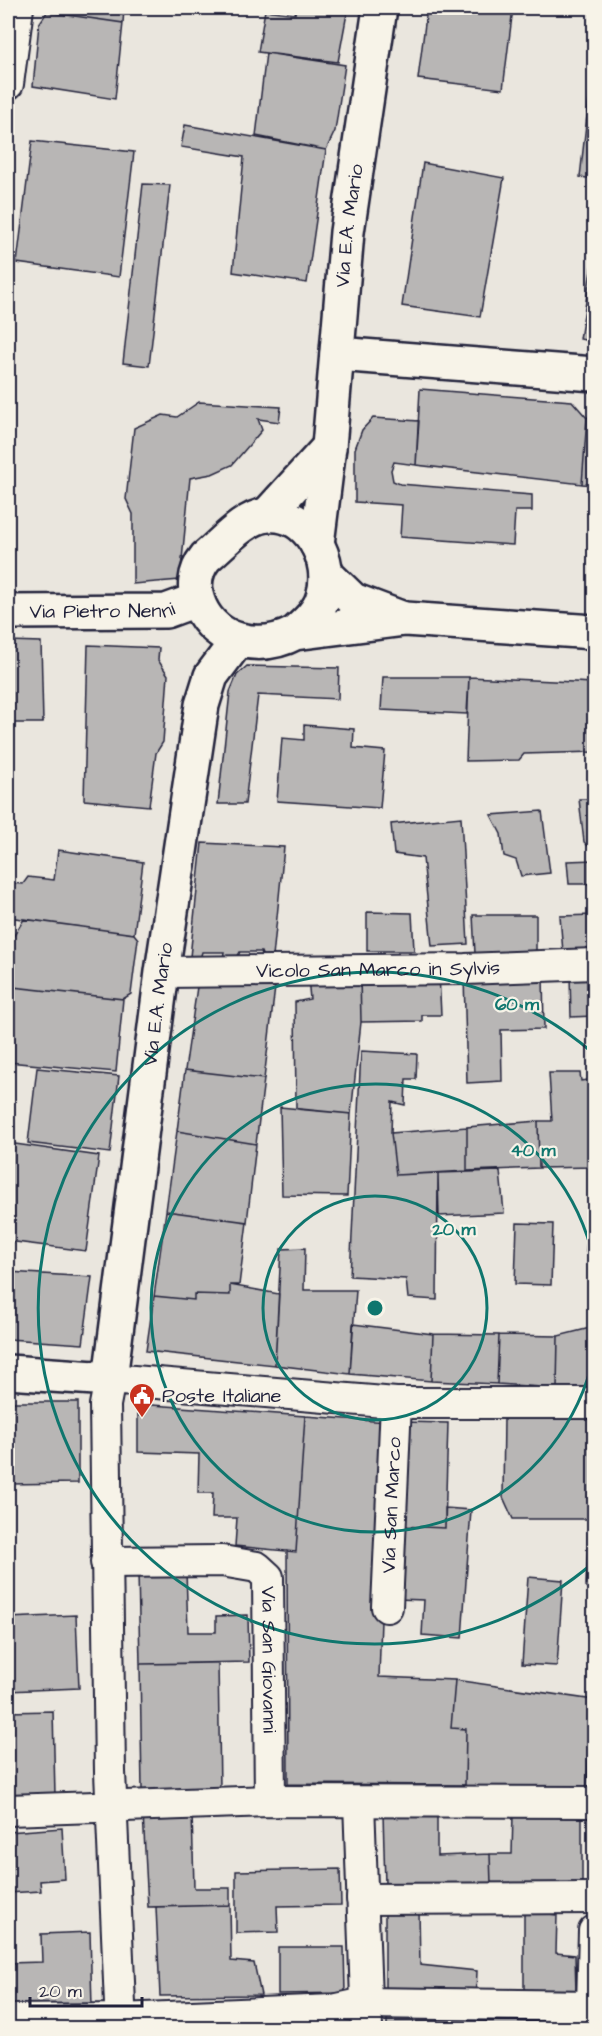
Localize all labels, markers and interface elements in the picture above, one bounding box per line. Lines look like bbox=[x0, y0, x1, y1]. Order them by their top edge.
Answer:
street label: Via E.A. Mario bbox=[328, 162, 371, 289]
street label: Via Pietro Nenni bbox=[29, 595, 179, 626]
street label: Via E.A. Mario bbox=[136, 941, 180, 1068]
street label: Vicolo San Marco in Sylvis bbox=[256, 954, 501, 985]
text: 60 m bbox=[495, 992, 540, 1017]
text: 40 m bbox=[511, 1138, 556, 1163]
text: 20 m bbox=[432, 1217, 476, 1242]
centre of rings bbox=[365, 1298, 385, 1318]
public building icon: Poste Italiane bbox=[127, 1381, 157, 1419]
place label: Poste Italiane bbox=[162, 1382, 282, 1410]
street label: Via San Marco bbox=[375, 1436, 408, 1574]
street label: Via San Giovanni bbox=[254, 1586, 283, 1733]
scale bar bbox=[30, 1970, 142, 2008]
text: 20 m bbox=[39, 1979, 82, 2004]

